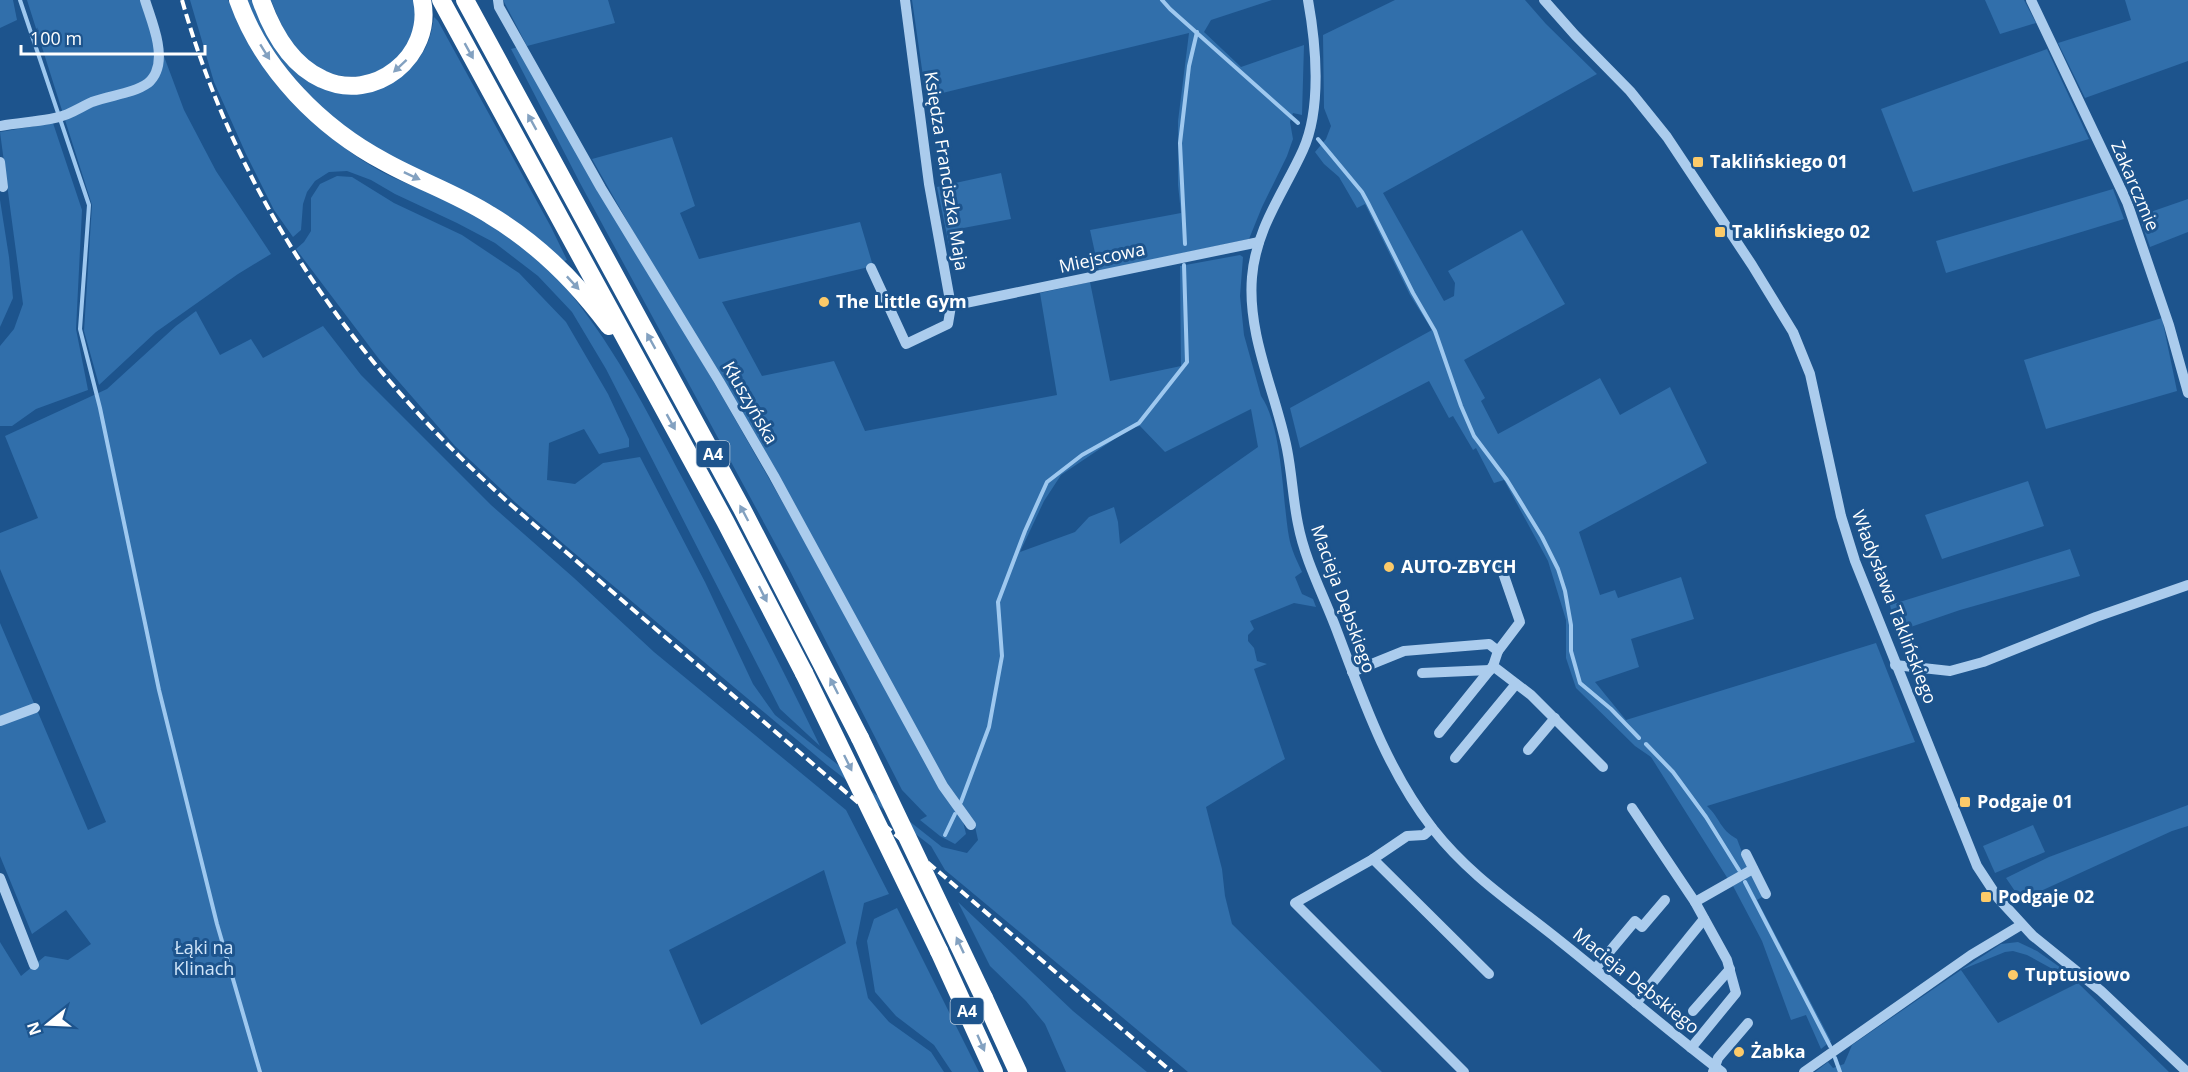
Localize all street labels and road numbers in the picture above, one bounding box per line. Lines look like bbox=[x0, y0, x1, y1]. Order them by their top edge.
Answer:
street label: Księdza Franciszka Maja bbox=[919, 70, 975, 272]
street label: Zakarczmie bbox=[2106, 137, 2166, 234]
street label: Miejscowa bbox=[1057, 236, 1147, 278]
street label: Kłuszyńska bbox=[718, 357, 784, 448]
road number: A4 bbox=[696, 441, 730, 467]
street label: Władysława Taklińskiego bbox=[1847, 506, 1943, 707]
street label: Macieja Dębskiego bbox=[1306, 521, 1382, 676]
street label: Macieja Dębskiego bbox=[1568, 922, 1705, 1039]
road number: A4 bbox=[950, 998, 984, 1024]

